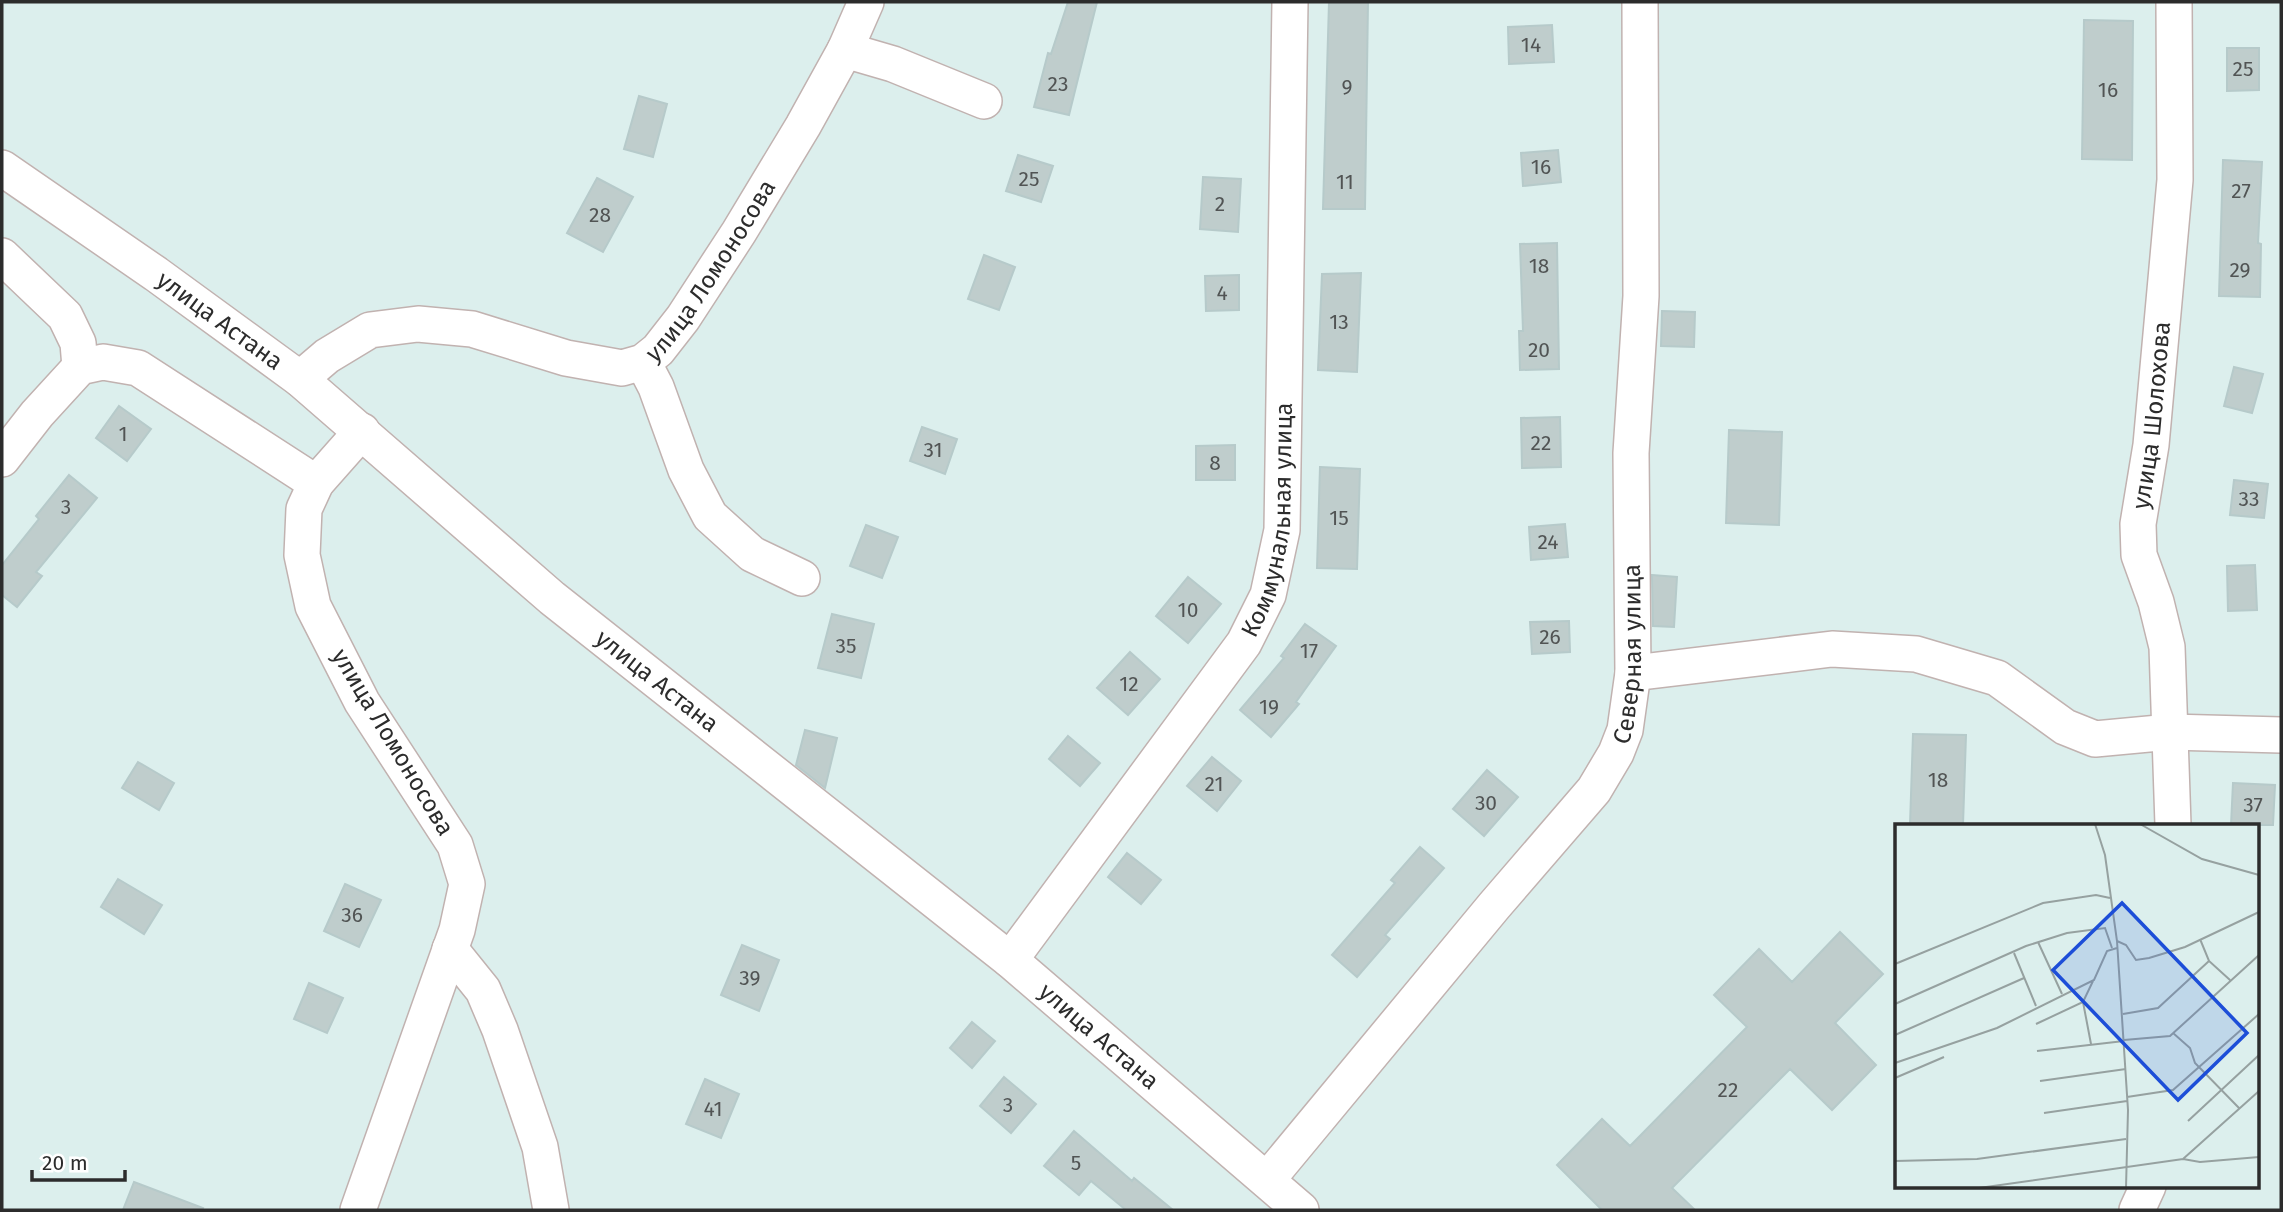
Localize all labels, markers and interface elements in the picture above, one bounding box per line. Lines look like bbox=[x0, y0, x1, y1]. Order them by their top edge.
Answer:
house number: 14 bbox=[1521, 32, 1541, 58]
house number: 25 bbox=[2233, 56, 2253, 82]
house number: 23 bbox=[1048, 71, 1068, 97]
house number: 9 bbox=[1341, 74, 1353, 100]
house number: 16 bbox=[2098, 77, 2118, 103]
house number: 16 bbox=[1531, 154, 1551, 180]
house number: 25 bbox=[1019, 166, 1039, 192]
house number: 11 bbox=[1336, 169, 1354, 195]
street label: улица Ломоносова bbox=[641, 175, 781, 368]
house number: 27 bbox=[2231, 178, 2251, 204]
house number: 2 bbox=[1215, 191, 1225, 217]
house number: 28 bbox=[589, 202, 611, 228]
house number: 18 bbox=[1529, 253, 1549, 279]
house number: 29 bbox=[2229, 257, 2251, 283]
street label: улица Астана bbox=[152, 265, 288, 376]
house number: 4 bbox=[1216, 280, 1228, 306]
house number: 13 bbox=[1329, 309, 1349, 335]
street label: улица Шолохова bbox=[2127, 320, 2176, 511]
house number: 20 bbox=[1528, 337, 1550, 363]
street label: Коммунальная улица bbox=[1235, 402, 1298, 642]
house number: 1 bbox=[118, 421, 128, 447]
house number: 22 bbox=[1531, 430, 1551, 456]
house number: 31 bbox=[923, 437, 943, 463]
house number: 8 bbox=[1209, 450, 1221, 476]
house number: 33 bbox=[2239, 486, 2259, 512]
house number: 3 bbox=[61, 494, 71, 520]
house number: 15 bbox=[1329, 505, 1349, 531]
house number: 24 bbox=[1538, 529, 1559, 555]
street label: Северная улица bbox=[1607, 564, 1647, 748]
house number: 10 bbox=[1178, 597, 1198, 623]
street label: улица Астана bbox=[590, 624, 724, 738]
house number: 26 bbox=[1539, 624, 1561, 650]
house number: 35 bbox=[836, 633, 857, 659]
house number: 17 bbox=[1300, 638, 1318, 664]
street label: улица Ломоносова bbox=[326, 644, 460, 840]
house number: 12 bbox=[1119, 671, 1139, 697]
house number: 19 bbox=[1259, 694, 1279, 720]
house number: 18 bbox=[1928, 767, 1948, 793]
house number: 21 bbox=[1205, 771, 1223, 797]
house number: 30 bbox=[1475, 790, 1497, 816]
house number: 37 bbox=[2243, 792, 2263, 818]
inset map bbox=[1895, 824, 2258, 1188]
house number: 36 bbox=[341, 902, 363, 928]
house number: 39 bbox=[739, 965, 761, 991]
street label: улица Астана bbox=[1033, 977, 1164, 1095]
house number: 22 bbox=[1718, 1077, 1738, 1103]
house number: 3 bbox=[1003, 1092, 1013, 1118]
house number: 41 bbox=[703, 1096, 723, 1122]
scale bar bbox=[32, 1138, 124, 1182]
text: 20 m bbox=[42, 1150, 88, 1176]
house number: 5 bbox=[1071, 1150, 1081, 1176]

